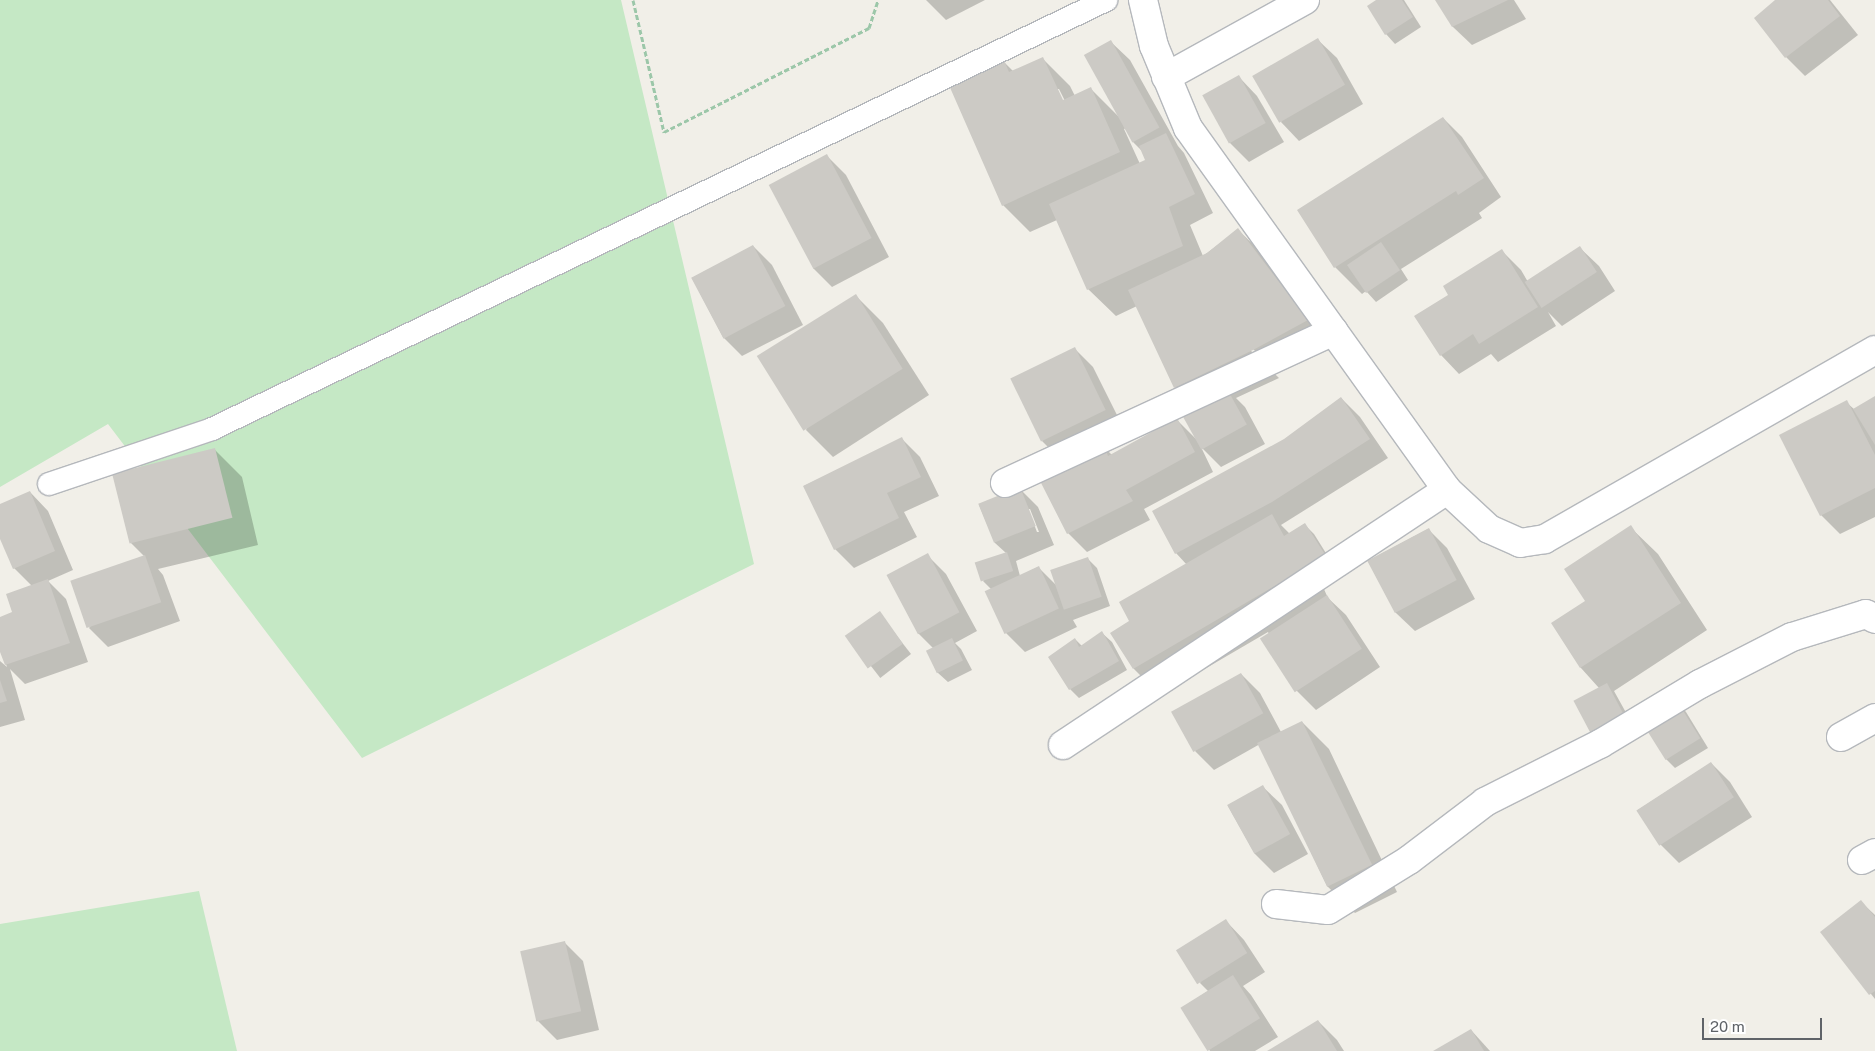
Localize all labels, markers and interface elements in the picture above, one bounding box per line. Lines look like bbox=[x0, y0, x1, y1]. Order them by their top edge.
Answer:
scale bar bbox=[1705, 1008, 1825, 1040]
text: 20 m bbox=[1710, 1018, 1745, 1035]

